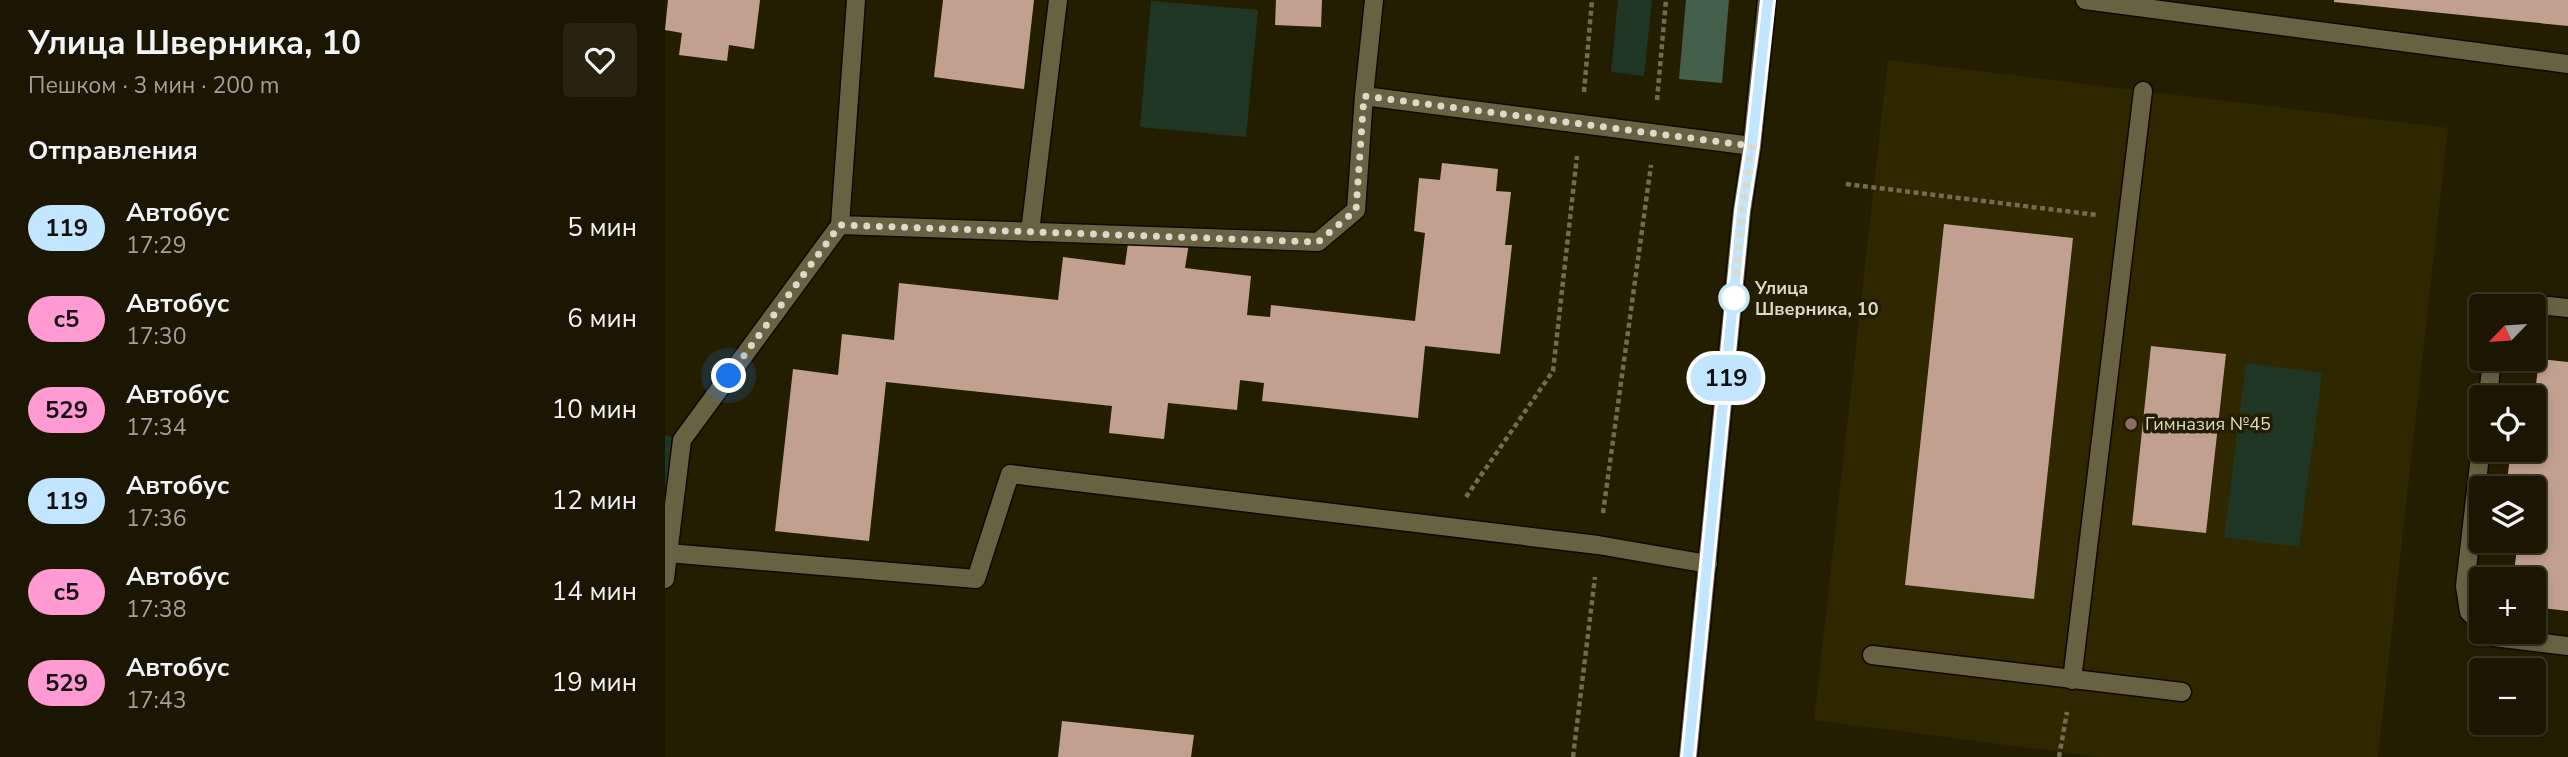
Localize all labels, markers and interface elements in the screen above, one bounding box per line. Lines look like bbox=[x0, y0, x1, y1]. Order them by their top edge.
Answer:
text: Улица Шверника, 10 bbox=[28, 21, 361, 66]
button: heart bbox=[563, 23, 637, 97]
text: Пешком · 3 мин · 200 m bbox=[28, 70, 279, 101]
text: Отправления bbox=[28, 133, 198, 168]
text: Автобус bbox=[126, 195, 229, 230]
text: 5 мин bbox=[567, 210, 637, 245]
text: 119 bbox=[45, 212, 88, 244]
text: 17:29 bbox=[126, 230, 186, 261]
place label: Улица Шверника, 10 bbox=[1754, 276, 1879, 321]
marker: Улица Шверника, 10 bbox=[1719, 283, 1749, 313]
text: Автобус bbox=[126, 286, 229, 321]
north arrow bbox=[2469, 294, 2546, 371]
map controls bbox=[2469, 294, 2546, 735]
text: 6 мин bbox=[567, 301, 637, 336]
text: с5 bbox=[53, 303, 80, 335]
text: 17:30 bbox=[126, 321, 186, 352]
line badge: 119 bbox=[1686, 355, 1766, 401]
your location bbox=[711, 358, 746, 393]
text: 119 bbox=[1704, 362, 1748, 394]
text: Автобус bbox=[126, 377, 229, 412]
button: locate bbox=[2469, 385, 2546, 462]
text: 10 мин bbox=[552, 392, 637, 427]
text: 529 bbox=[45, 394, 88, 426]
text: 17:34 bbox=[126, 412, 186, 443]
place label: Гимназия №45 bbox=[2145, 412, 2271, 436]
marker: Гимназия №45 bbox=[2123, 416, 2139, 432]
text: Автобус bbox=[126, 468, 229, 503]
button: layers bbox=[2469, 476, 2546, 553]
text: 12 мин bbox=[552, 483, 637, 518]
text: 119 bbox=[45, 485, 88, 517]
text: 17:36 bbox=[126, 503, 186, 534]
text: Автобус bbox=[126, 559, 229, 594]
button: + bbox=[2469, 567, 2546, 644]
text: 14 мин bbox=[552, 574, 637, 609]
text: с5 bbox=[53, 576, 80, 608]
text: 17:38 bbox=[126, 594, 186, 625]
text: Автобус bbox=[126, 650, 229, 685]
button: − bbox=[2469, 658, 2546, 735]
text: 19 мин bbox=[552, 665, 637, 700]
text: 529 bbox=[45, 667, 88, 699]
text: 17:43 bbox=[126, 685, 186, 716]

